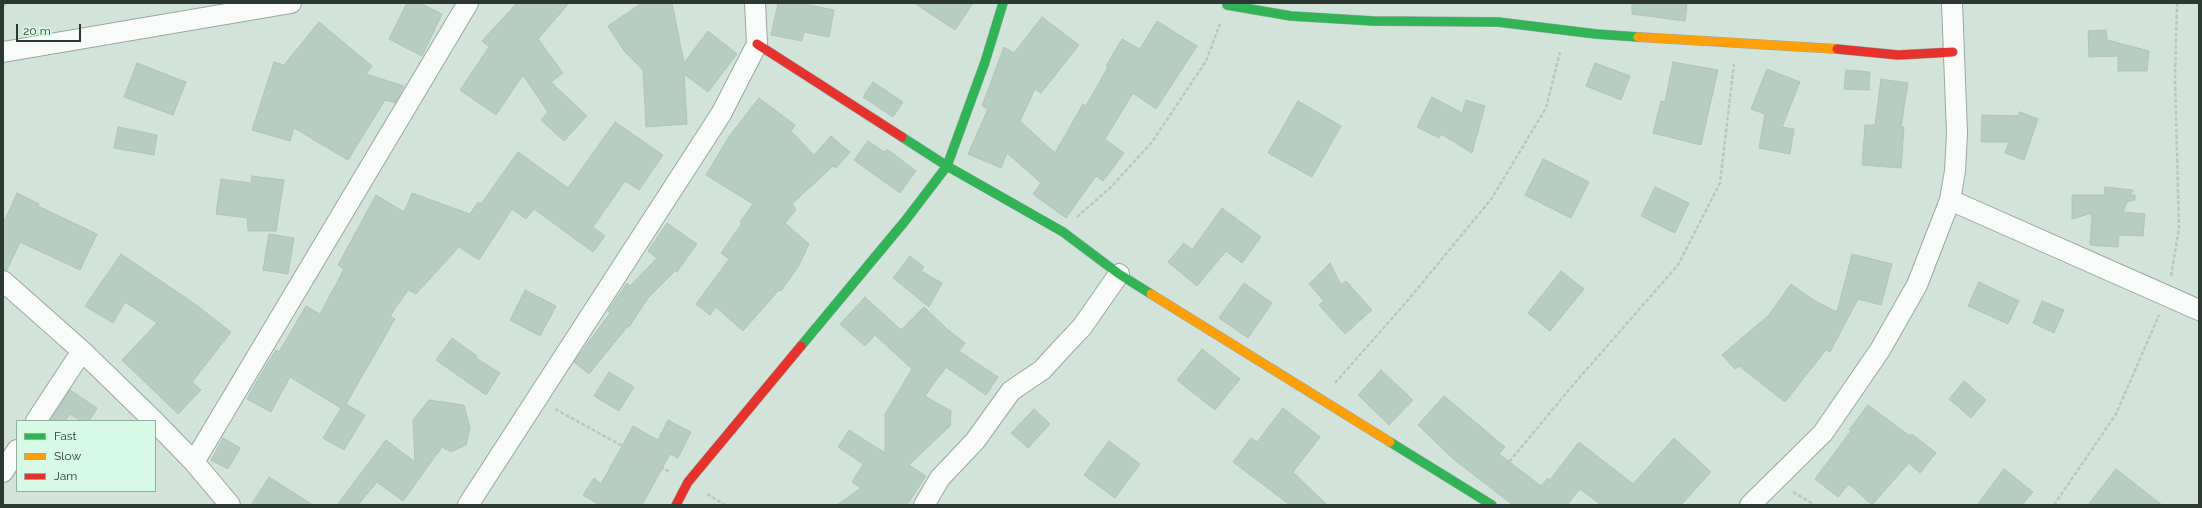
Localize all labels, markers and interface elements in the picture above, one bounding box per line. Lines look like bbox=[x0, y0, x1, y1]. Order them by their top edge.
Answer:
scale bar bbox=[18, 16, 83, 42]
text: 20 m bbox=[23, 24, 51, 38]
legend bbox=[16, 420, 156, 492]
text: Fast bbox=[54, 429, 77, 443]
text: Slow bbox=[54, 449, 81, 463]
text: Jam bbox=[54, 469, 77, 483]

